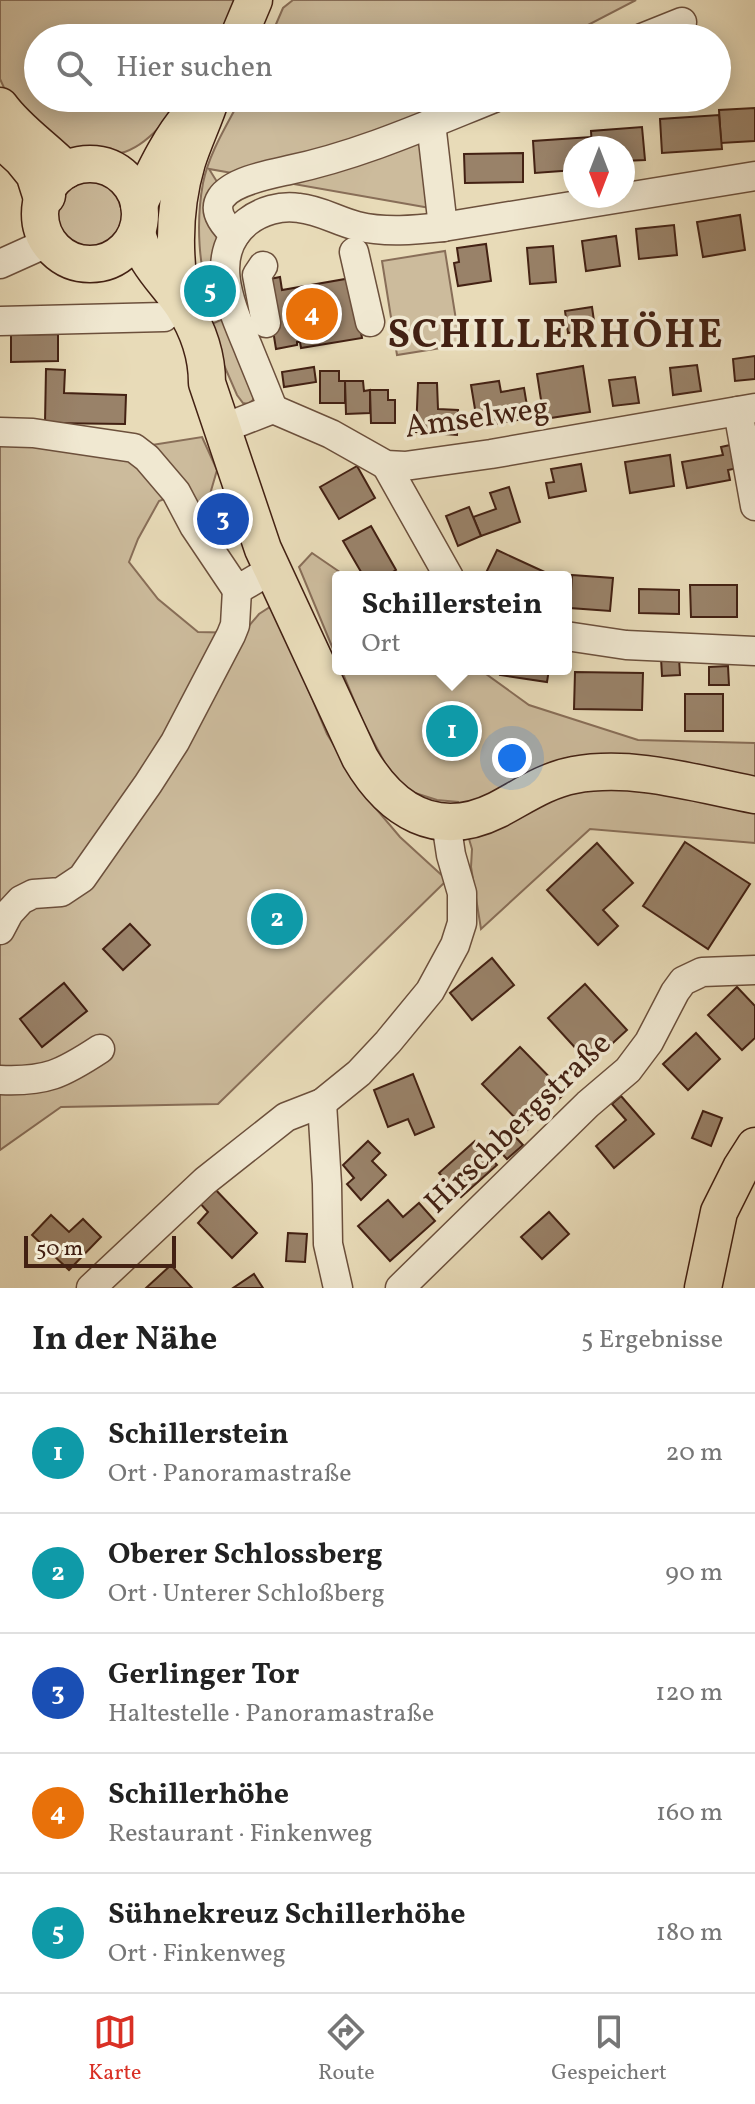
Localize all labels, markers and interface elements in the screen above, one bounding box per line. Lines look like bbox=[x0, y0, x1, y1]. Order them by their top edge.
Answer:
search box bbox=[24, 24, 731, 112]
icon: search bbox=[52, 46, 96, 90]
text: Hier suchen bbox=[116, 47, 273, 89]
north arrow bbox=[563, 136, 635, 208]
pin: 5 bbox=[184, 261, 236, 321]
pin: 4 bbox=[286, 284, 338, 344]
district label: SCHILLERHÖHE bbox=[388, 309, 724, 365]
street label: Amselweg bbox=[402, 387, 552, 451]
pin: 3 bbox=[197, 489, 249, 549]
popup bbox=[332, 571, 572, 675]
text: Schillerstein bbox=[362, 584, 542, 626]
text: Ort bbox=[362, 626, 401, 662]
pin: 1 bbox=[426, 701, 478, 761]
your location bbox=[492, 738, 532, 778]
pin: 2 bbox=[251, 889, 303, 949]
street label: Hirschbergstraße bbox=[416, 1023, 622, 1225]
scale bar bbox=[24, 1232, 176, 1268]
text: 50 m bbox=[36, 1234, 83, 1265]
text: In der Nähe bbox=[32, 1317, 217, 1364]
text: 5 Ergebnisse bbox=[581, 1322, 723, 1358]
text: Schillerstein bbox=[108, 1414, 289, 1456]
text: 1 bbox=[53, 1435, 63, 1471]
text: 20 m bbox=[665, 1435, 723, 1471]
text: Ort · Panoramastraße bbox=[108, 1456, 352, 1492]
text: Oberer Schlossberg bbox=[108, 1534, 383, 1576]
text: 2 bbox=[51, 1555, 65, 1591]
text: 90 m bbox=[665, 1555, 723, 1591]
text: Ort · Unterer Schloßberg bbox=[108, 1576, 385, 1612]
text: Gerlinger Tor bbox=[108, 1654, 300, 1696]
text: 3 bbox=[51, 1675, 65, 1711]
text: 120 m bbox=[655, 1675, 723, 1711]
text: Haltestelle · Panoramastraße bbox=[108, 1696, 434, 1732]
text: Schillerhöhe bbox=[108, 1774, 289, 1816]
text: 4 bbox=[50, 1795, 66, 1831]
text: 160 m bbox=[656, 1795, 723, 1831]
text: Restaurant · Finkenweg bbox=[108, 1816, 373, 1852]
text: Sühnekreuz Schillerhöhe bbox=[108, 1894, 466, 1936]
text: 5 bbox=[52, 1915, 64, 1951]
text: 180 m bbox=[656, 1915, 723, 1951]
text: Ort · Finkenweg bbox=[108, 1936, 286, 1972]
tab: Karte bbox=[88, 2010, 141, 2089]
tab: Route bbox=[318, 2010, 375, 2089]
tab: Gespeichert bbox=[551, 2010, 667, 2089]

